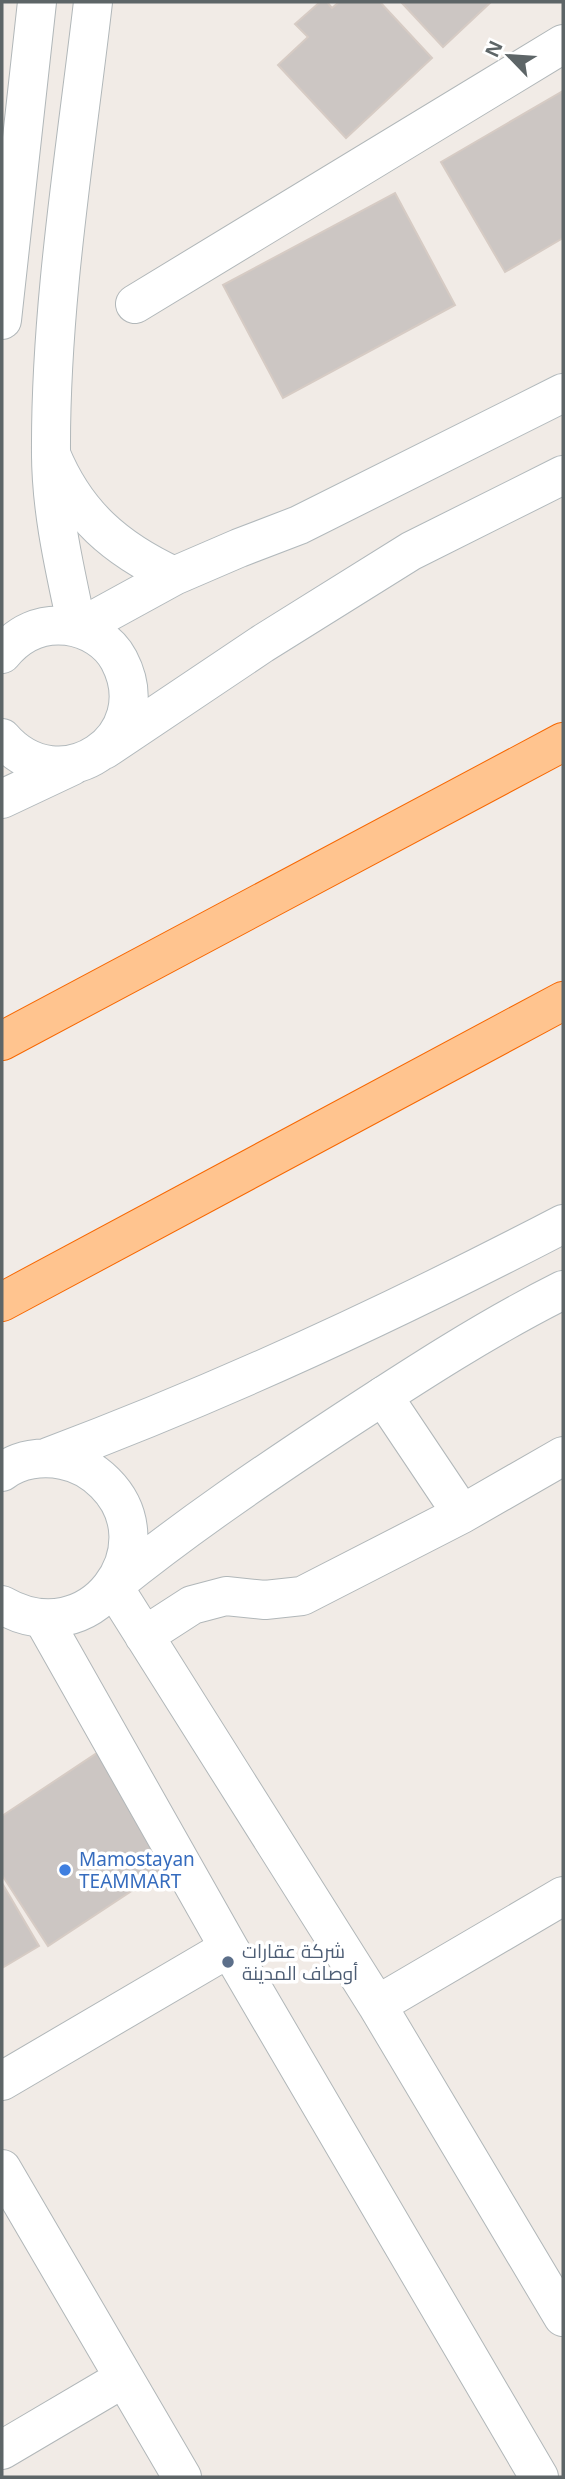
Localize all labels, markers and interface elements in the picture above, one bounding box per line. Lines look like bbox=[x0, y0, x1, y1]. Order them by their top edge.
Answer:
north arrow bbox=[474, 21, 544, 91]
text: N bbox=[479, 36, 509, 61]
place label: Mamostayan TEAMMART bbox=[79, 1846, 195, 1894]
marker: Mamostayan TEAMMART bbox=[57, 1862, 73, 1878]
place label: شركة عقارات أوصاف المدينة bbox=[242, 1938, 358, 1986]
marker: شركة عقارات أوصاف المدينة bbox=[220, 1954, 236, 1970]

